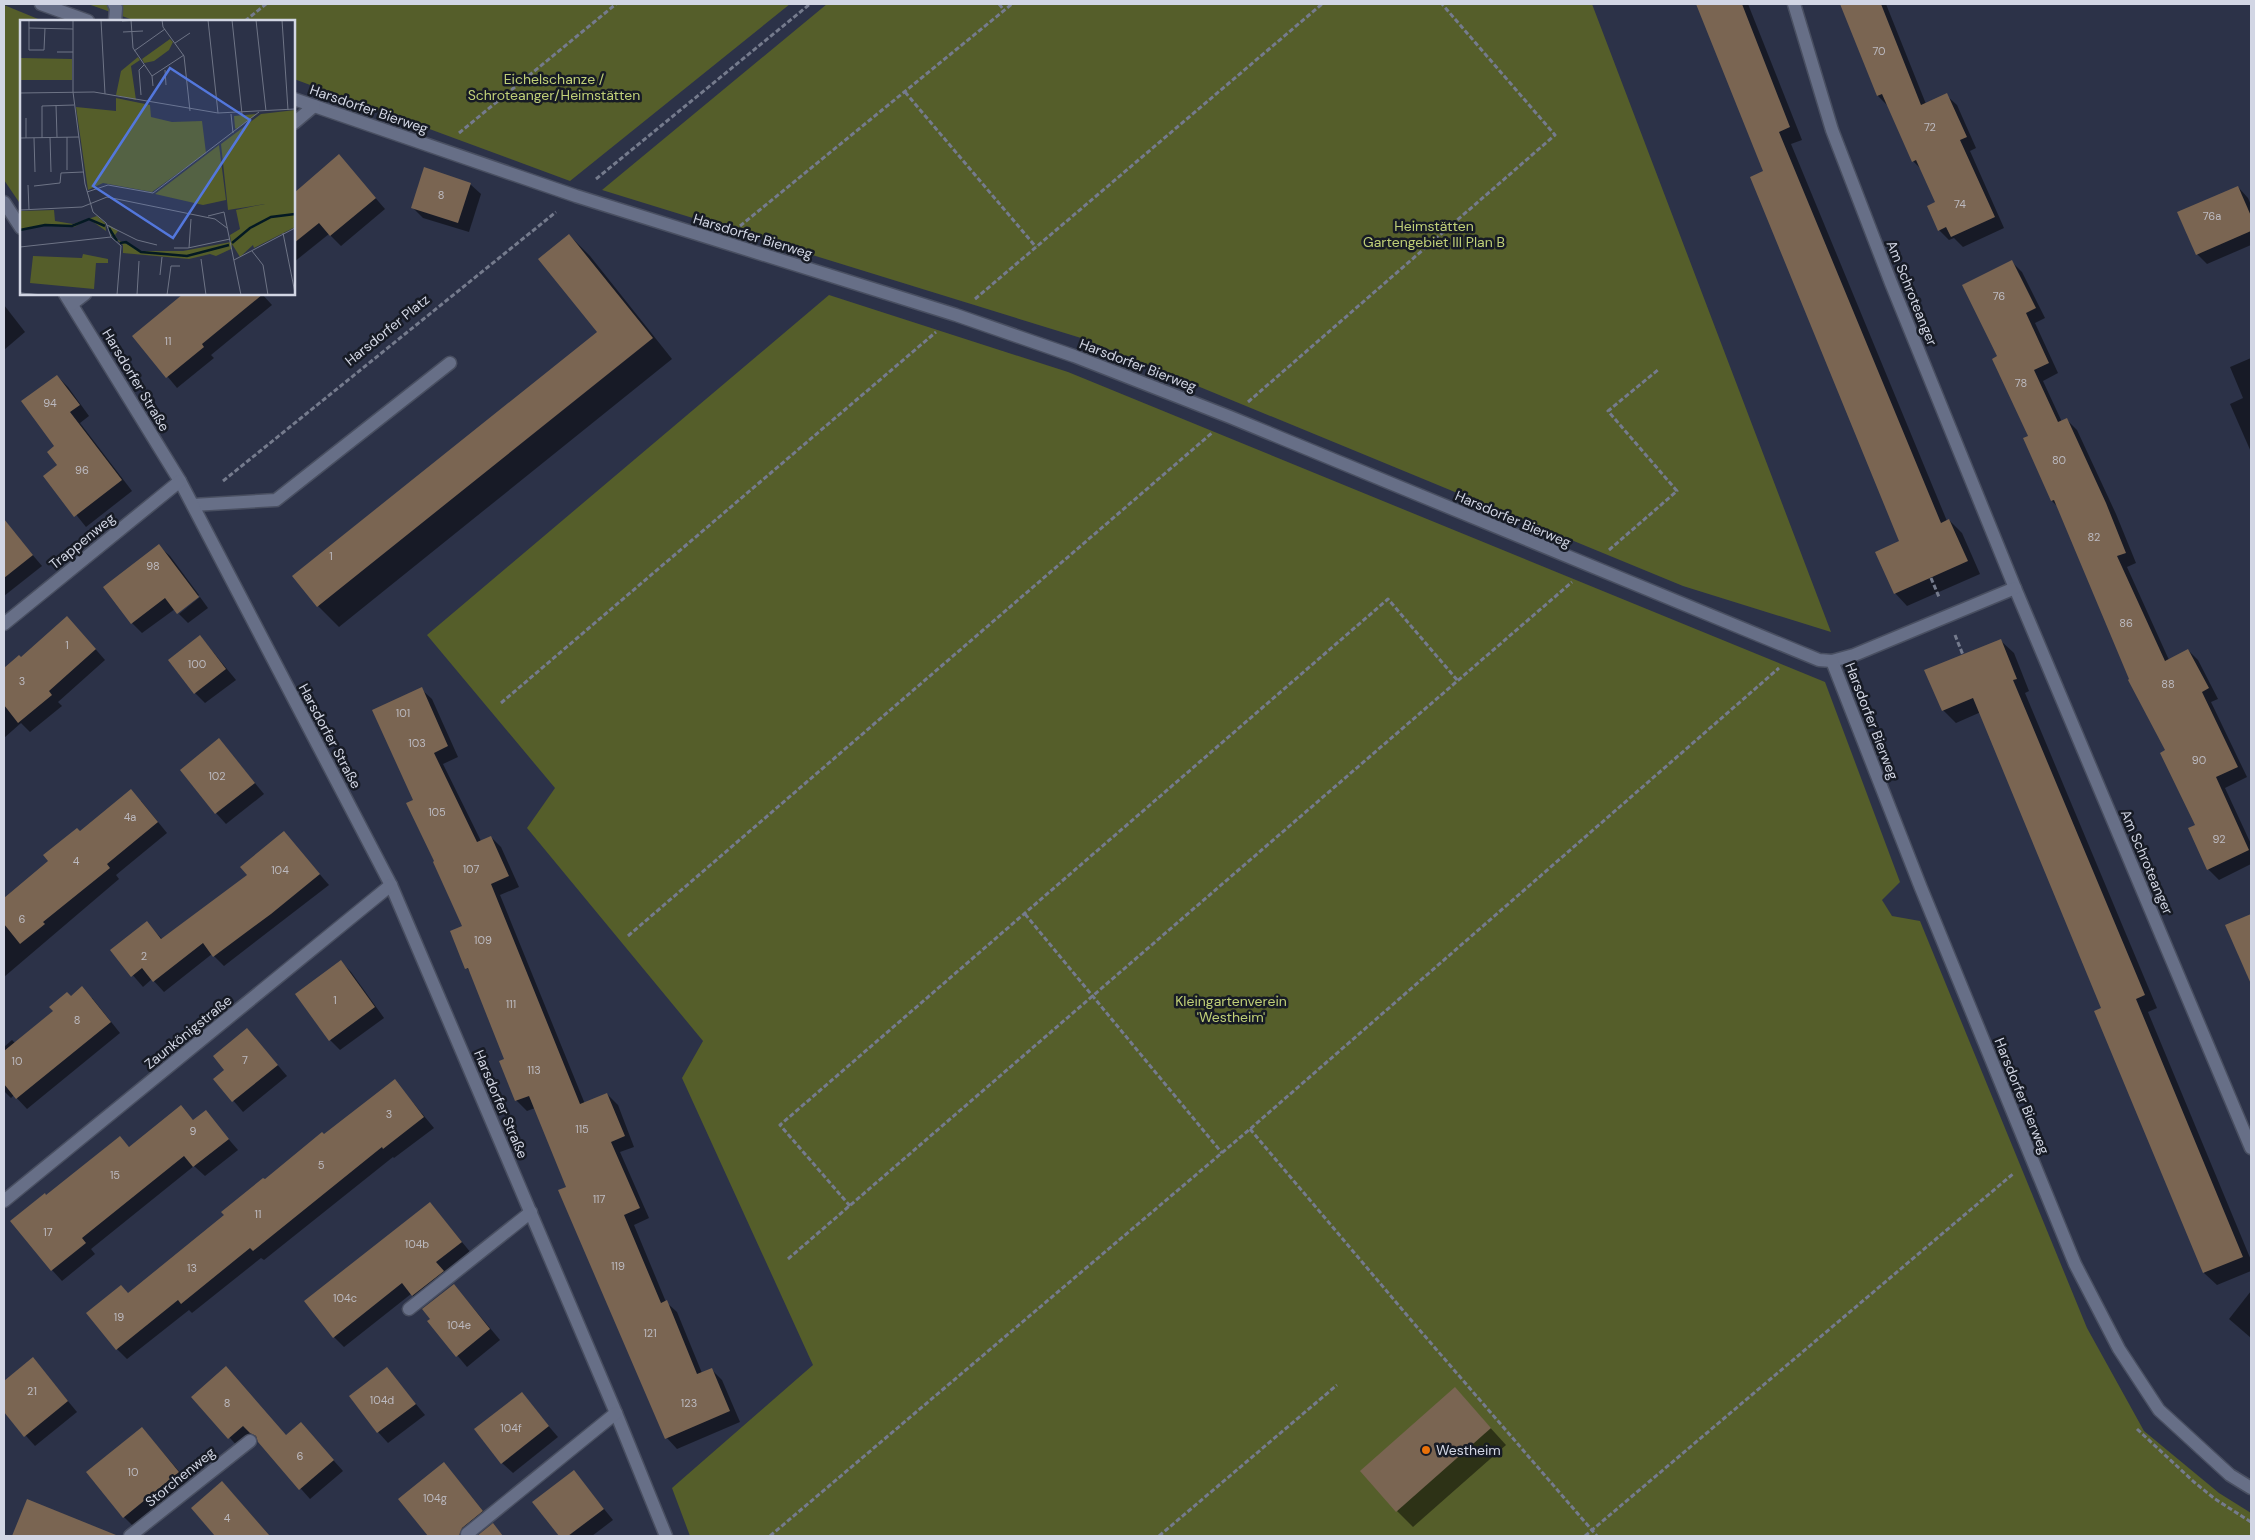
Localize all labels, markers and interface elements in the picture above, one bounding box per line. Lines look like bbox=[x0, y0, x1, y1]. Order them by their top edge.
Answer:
inset map bbox=[20, 20, 295, 295]
house number: 70 bbox=[1872, 44, 1886, 58]
park label: Eichelschanze / Schroteanger/Heimstätten bbox=[468, 70, 640, 104]
street label: Harsdorfer Bierweg bbox=[307, 80, 431, 138]
house number: 72 bbox=[1924, 120, 1936, 134]
house number: 8 bbox=[438, 188, 444, 202]
house number: 74 bbox=[1954, 197, 1966, 211]
street label: Harsdorfer Bierweg bbox=[691, 209, 815, 263]
house number: 76a bbox=[2203, 209, 2221, 223]
park label: Heimstätten Gartengebiet III Plan B bbox=[1363, 217, 1505, 251]
street label: Am Schroteanger bbox=[1883, 238, 1941, 348]
house number: 76 bbox=[1993, 289, 2005, 303]
street label: Harsdorfer Platz bbox=[341, 290, 433, 370]
street label: Harsdorfer Straße bbox=[98, 325, 174, 435]
house number: 11 bbox=[165, 334, 171, 348]
street label: Harsdorfer Bierweg bbox=[1077, 334, 1199, 396]
house number: 78 bbox=[2015, 376, 2027, 390]
house number: 94 bbox=[43, 396, 57, 410]
house number: 80 bbox=[2052, 453, 2066, 467]
house number: 96 bbox=[75, 463, 89, 477]
street label: Harsdorfer Bierweg bbox=[1452, 486, 1574, 552]
street label: Trappenweg bbox=[45, 509, 119, 573]
house number: 82 bbox=[2088, 530, 2100, 544]
house number: 1 bbox=[329, 549, 333, 563]
house number: 98 bbox=[146, 559, 160, 573]
house number: 86 bbox=[2119, 616, 2133, 630]
house number: 1 bbox=[65, 638, 69, 652]
house number: 100 bbox=[188, 657, 206, 671]
street label: Harsdorfer Bierweg bbox=[1841, 660, 1903, 782]
house number: 3 bbox=[19, 674, 25, 688]
house number: 88 bbox=[2161, 677, 2175, 691]
street label: Harsdorfer Straße bbox=[295, 680, 365, 792]
house number: 101 bbox=[396, 706, 410, 720]
house number: 103 bbox=[408, 736, 426, 750]
house number: 90 bbox=[2192, 753, 2206, 767]
house number: 102 bbox=[208, 769, 226, 783]
house number: 105 bbox=[428, 805, 446, 819]
street label: Am Schroteanger bbox=[2117, 807, 2177, 917]
house number: 4a bbox=[124, 810, 136, 824]
house number: 92 bbox=[2212, 832, 2226, 846]
house number: 4 bbox=[73, 854, 80, 868]
house number: 107 bbox=[463, 862, 479, 876]
house number: 104 bbox=[271, 863, 289, 877]
house number: 6 bbox=[19, 912, 26, 926]
house number: 109 bbox=[474, 933, 492, 947]
house number: 2 bbox=[141, 949, 147, 963]
street label: Zaunkönigstraße bbox=[141, 991, 235, 1073]
park label: Kleingartenverein 'Westheim' bbox=[1175, 992, 1287, 1026]
house number: 1 bbox=[333, 993, 337, 1007]
house number: 111 bbox=[506, 997, 516, 1011]
house number: 8 bbox=[74, 1013, 80, 1027]
street label: Harsdorfer Bierweg bbox=[1990, 1035, 2054, 1157]
street label: Harsdorfer Straße bbox=[470, 1047, 532, 1161]
house number: 7 bbox=[242, 1053, 248, 1067]
house number: 10 bbox=[12, 1054, 22, 1068]
house number: 113 bbox=[527, 1063, 541, 1077]
house number: 3 bbox=[386, 1107, 392, 1121]
house number: 115 bbox=[575, 1122, 589, 1136]
house number: 9 bbox=[190, 1124, 197, 1138]
house number: 5 bbox=[318, 1158, 325, 1172]
house number: 15 bbox=[110, 1168, 120, 1182]
house number: 117 bbox=[593, 1192, 605, 1206]
house number: 11 bbox=[255, 1207, 261, 1221]
house number: 17 bbox=[43, 1225, 53, 1239]
house number: 104b bbox=[405, 1237, 429, 1251]
house number: 119 bbox=[611, 1259, 625, 1273]
house number: 13 bbox=[187, 1261, 197, 1275]
house number: 104c bbox=[333, 1291, 357, 1305]
house number: 19 bbox=[114, 1310, 124, 1324]
house number: 104e bbox=[447, 1318, 471, 1332]
house number: 121 bbox=[643, 1326, 657, 1340]
house number: 21 bbox=[27, 1384, 37, 1398]
house number: 104d bbox=[370, 1393, 394, 1407]
house number: 8 bbox=[224, 1396, 230, 1410]
house number: 123 bbox=[681, 1396, 697, 1410]
house number: 104f bbox=[500, 1421, 522, 1435]
place label: Westheim bbox=[1436, 1441, 1501, 1459]
street label: Storchenweg bbox=[141, 1443, 219, 1511]
marker: Westheim bbox=[1420, 1444, 1432, 1456]
house number: 6 bbox=[297, 1449, 304, 1463]
house number: 10 bbox=[128, 1465, 138, 1479]
house number: 104g bbox=[423, 1491, 447, 1505]
house number: 4 bbox=[224, 1511, 231, 1525]

